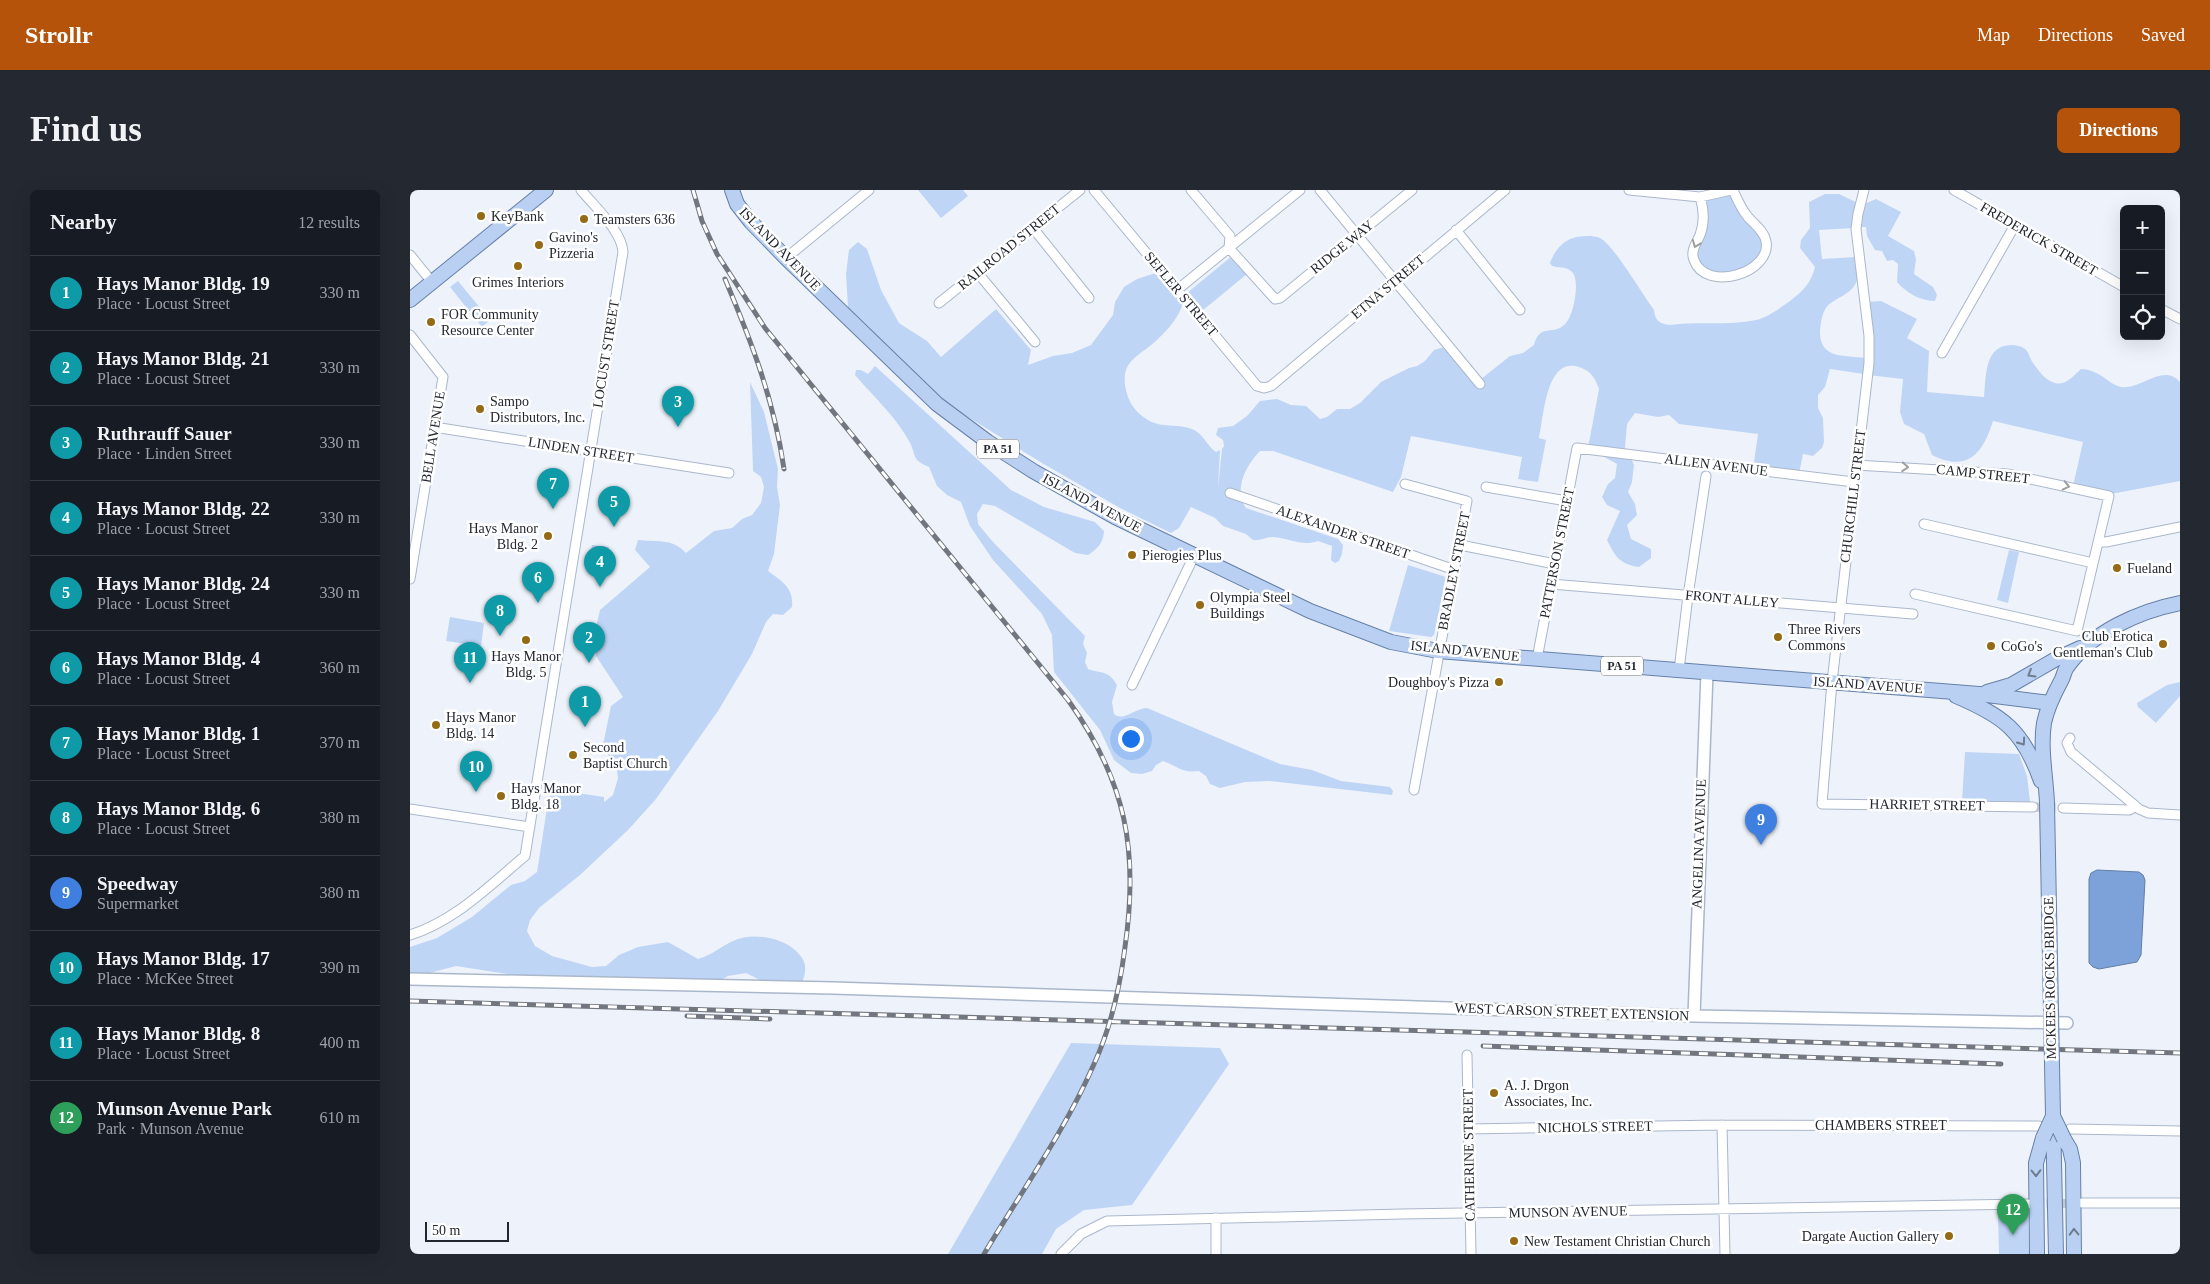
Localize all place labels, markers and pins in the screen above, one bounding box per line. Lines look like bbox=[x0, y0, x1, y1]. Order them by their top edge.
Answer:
place label: KeyBank bbox=[491, 209, 544, 224]
marker: KeyBank bbox=[475, 210, 487, 222]
place label: Teamsters 636 bbox=[594, 212, 675, 227]
marker: Teamsters 636 bbox=[578, 213, 590, 225]
place label: Gavino's Pizzeria bbox=[549, 230, 598, 261]
marker: Gavino's Pizzeria bbox=[533, 239, 545, 251]
marker: Grimes Interiors bbox=[512, 260, 524, 272]
place label: Grimes Interiors bbox=[472, 275, 564, 290]
place label: FOR Community Resource Center bbox=[441, 307, 539, 338]
marker: FOR Community Resource Center bbox=[425, 316, 437, 328]
pin: 3 bbox=[662, 386, 694, 427]
place label: Sampo Distributors, Inc. bbox=[490, 394, 585, 425]
marker: Sampo Distributors, Inc. bbox=[474, 403, 486, 415]
pin: 7 bbox=[537, 468, 569, 509]
pin: 5 bbox=[598, 486, 630, 527]
place label: Hays Manor Bldg. 2 bbox=[468, 521, 538, 552]
marker: Hays Manor Bldg. 2 bbox=[542, 530, 554, 542]
pin: 4 bbox=[584, 546, 616, 587]
place label: Pierogies Plus bbox=[1142, 548, 1222, 563]
marker: Pierogies Plus bbox=[1126, 549, 1138, 561]
place label: Fueland bbox=[2127, 561, 2172, 576]
pin: 6 bbox=[522, 562, 554, 603]
marker: Fueland bbox=[2111, 562, 2123, 574]
place label: Olympia Steel Buildings bbox=[1210, 590, 1291, 621]
pin: 8 bbox=[484, 595, 516, 636]
marker: Olympia Steel Buildings bbox=[1194, 599, 1206, 611]
pin: 2 bbox=[573, 622, 605, 663]
place label: Three Rivers Commons bbox=[1788, 622, 1861, 653]
place label: Club Erotica Gentleman's Club bbox=[2053, 629, 2154, 660]
marker: Three Rivers Commons bbox=[1772, 631, 1784, 643]
marker: Hays Manor Bldg. 5 bbox=[520, 634, 532, 646]
marker: Club Erotica Gentleman's Club bbox=[2157, 638, 2169, 650]
place label: CoGo's bbox=[2001, 639, 2042, 654]
marker: CoGo's bbox=[1985, 640, 1997, 652]
pin: 11 bbox=[454, 642, 486, 683]
place label: Hays Manor Bldg. 5 bbox=[491, 649, 561, 680]
place label: Doughboy's Pizza bbox=[1388, 675, 1490, 690]
marker: Doughboy's Pizza bbox=[1493, 676, 1505, 688]
pin: 1 bbox=[569, 686, 601, 727]
place label: Hays Manor Bldg. 14 bbox=[446, 710, 516, 741]
marker: Hays Manor Bldg. 14 bbox=[430, 719, 442, 731]
place label: Second Baptist Church bbox=[583, 740, 667, 771]
marker: Second Baptist Church bbox=[567, 749, 579, 761]
pin: 10 bbox=[460, 751, 492, 792]
place label: Hays Manor Bldg. 18 bbox=[511, 781, 581, 812]
marker: Hays Manor Bldg. 18 bbox=[495, 790, 507, 802]
pin: 9 bbox=[1745, 804, 1777, 845]
place label: A. J. Drgon Associates, Inc. bbox=[1504, 1078, 1592, 1109]
marker: A. J. Drgon Associates, Inc. bbox=[1488, 1087, 1500, 1099]
pin: 12 bbox=[1997, 1194, 2029, 1235]
place label: Dargate Auction Gallery bbox=[1802, 1229, 1939, 1244]
marker: Dargate Auction Gallery bbox=[1943, 1230, 1955, 1242]
place label: New Testament Christian Church bbox=[1524, 1234, 1711, 1249]
marker: New Testament Christian Church bbox=[1508, 1235, 1520, 1247]

